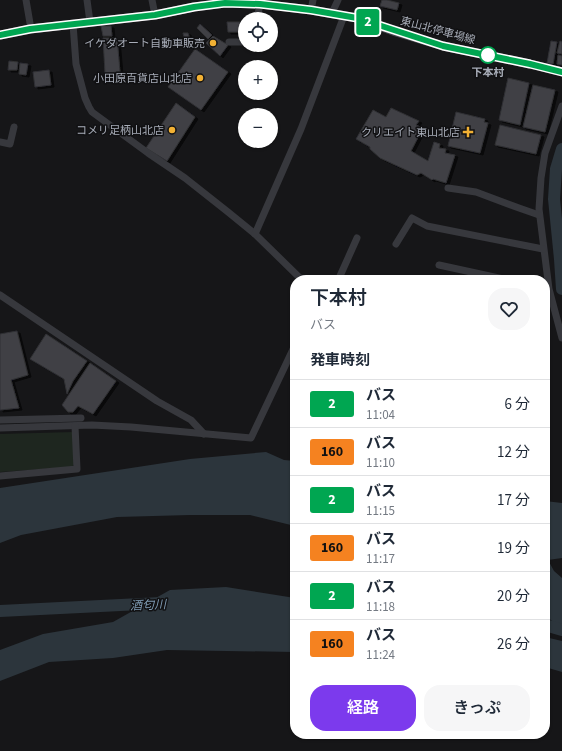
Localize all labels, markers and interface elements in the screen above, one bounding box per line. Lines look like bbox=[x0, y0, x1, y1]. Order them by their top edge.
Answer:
line badge: 2 bbox=[355, 9, 381, 35]
map controls bbox=[238, 12, 278, 148]
button: locate bbox=[238, 12, 278, 52]
text: 2 bbox=[364, 12, 372, 32]
street label: 東山北停車場線 bbox=[399, 13, 477, 48]
place label: イケダオート自動車販売 bbox=[84, 36, 205, 51]
marker: イケダオート自動車販売 bbox=[208, 38, 218, 48]
marker: 下本村 bbox=[479, 46, 497, 64]
button: + bbox=[238, 60, 278, 100]
place label: 下本村 bbox=[472, 65, 505, 80]
place label: 小田原百貨店山北店 bbox=[93, 71, 192, 86]
marker: 小田原百貨店山北店 bbox=[195, 73, 205, 83]
button: − bbox=[238, 108, 278, 148]
place label: コメリ足柄山北店 bbox=[76, 123, 164, 138]
marker: コメリ足柄山北店 bbox=[167, 125, 177, 135]
place label: クリエイト東山北店 bbox=[361, 125, 460, 140]
marker: クリエイト東山北店 bbox=[463, 127, 473, 137]
text: 下本村 bbox=[310, 285, 367, 312]
button: heart bbox=[488, 288, 530, 330]
text: バス bbox=[310, 316, 336, 334]
text: 発車時刻 bbox=[310, 350, 370, 371]
text: バス bbox=[366, 385, 396, 406]
text: 2 bbox=[328, 394, 336, 414]
text: 6 分 bbox=[505, 394, 530, 415]
text: 11:04 bbox=[366, 406, 395, 424]
text: バス bbox=[366, 433, 396, 454]
text: 160 bbox=[321, 442, 343, 462]
text: 12 分 bbox=[497, 442, 530, 463]
text: 11:10 bbox=[366, 454, 395, 472]
text: バス bbox=[366, 481, 396, 502]
text: 2 bbox=[328, 490, 336, 510]
text: 17 分 bbox=[497, 490, 530, 511]
text: 11:15 bbox=[366, 502, 395, 520]
text: バス bbox=[366, 529, 396, 550]
text: 160 bbox=[321, 538, 343, 558]
text: 19 分 bbox=[497, 538, 530, 559]
text: 11:17 bbox=[366, 550, 395, 568]
text: バス bbox=[366, 577, 396, 598]
text: 2 bbox=[328, 586, 336, 606]
text: 20 分 bbox=[497, 586, 530, 607]
water label: 酒匂川 bbox=[130, 596, 168, 615]
text: 11:18 bbox=[366, 598, 395, 616]
text: バス bbox=[366, 625, 396, 646]
text: 160 bbox=[321, 634, 343, 654]
text: 26 分 bbox=[497, 634, 530, 655]
text: 11:24 bbox=[366, 646, 395, 664]
button: 経路 bbox=[310, 685, 416, 731]
button: きっぷ bbox=[424, 685, 530, 731]

